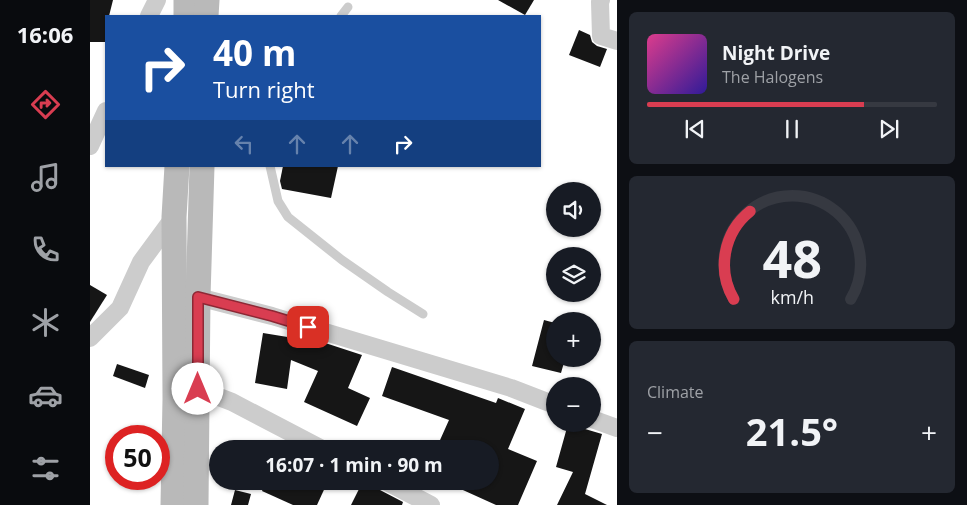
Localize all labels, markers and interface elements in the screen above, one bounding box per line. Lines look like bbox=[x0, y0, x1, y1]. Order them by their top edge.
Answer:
text: 16:06 bbox=[17, 19, 73, 49]
text: 40 m bbox=[213, 29, 296, 76]
icon: right bbox=[130, 35, 195, 100]
text: Night Drive bbox=[722, 40, 830, 66]
text: The Halogens bbox=[722, 66, 823, 88]
text: Turn right bbox=[213, 74, 315, 104]
icon: directions bbox=[28, 87, 63, 122]
icon: previous bbox=[681, 115, 709, 143]
icon: pause bbox=[778, 115, 806, 143]
icon: next bbox=[875, 115, 903, 143]
icon: left bbox=[230, 130, 258, 158]
icon: ahead bbox=[283, 130, 311, 158]
icon: ahead bbox=[336, 130, 364, 158]
icon: right bbox=[389, 130, 417, 158]
icon: music bbox=[28, 160, 63, 195]
map controls bbox=[546, 182, 601, 432]
button: sound bbox=[546, 182, 601, 237]
text: 48 bbox=[762, 222, 822, 293]
icon: phone bbox=[28, 232, 63, 267]
button: layers bbox=[546, 247, 601, 302]
text: km/h bbox=[770, 285, 814, 309]
icon: climate bbox=[28, 305, 63, 340]
pin bbox=[287, 306, 329, 348]
button: + bbox=[546, 312, 601, 367]
icon: arrive bbox=[294, 313, 322, 341]
position arrow bbox=[171, 362, 223, 414]
button: − bbox=[546, 377, 601, 432]
icon: car bbox=[28, 378, 63, 413]
text: Climate bbox=[647, 381, 704, 403]
text: 21.5° bbox=[746, 405, 838, 457]
text: − bbox=[647, 413, 663, 451]
text: + bbox=[921, 413, 937, 451]
speed limit sign: 50 bbox=[105, 425, 170, 490]
icon: filters bbox=[28, 451, 63, 486]
text: 16:07 · 1 min · 90 m bbox=[265, 452, 443, 478]

